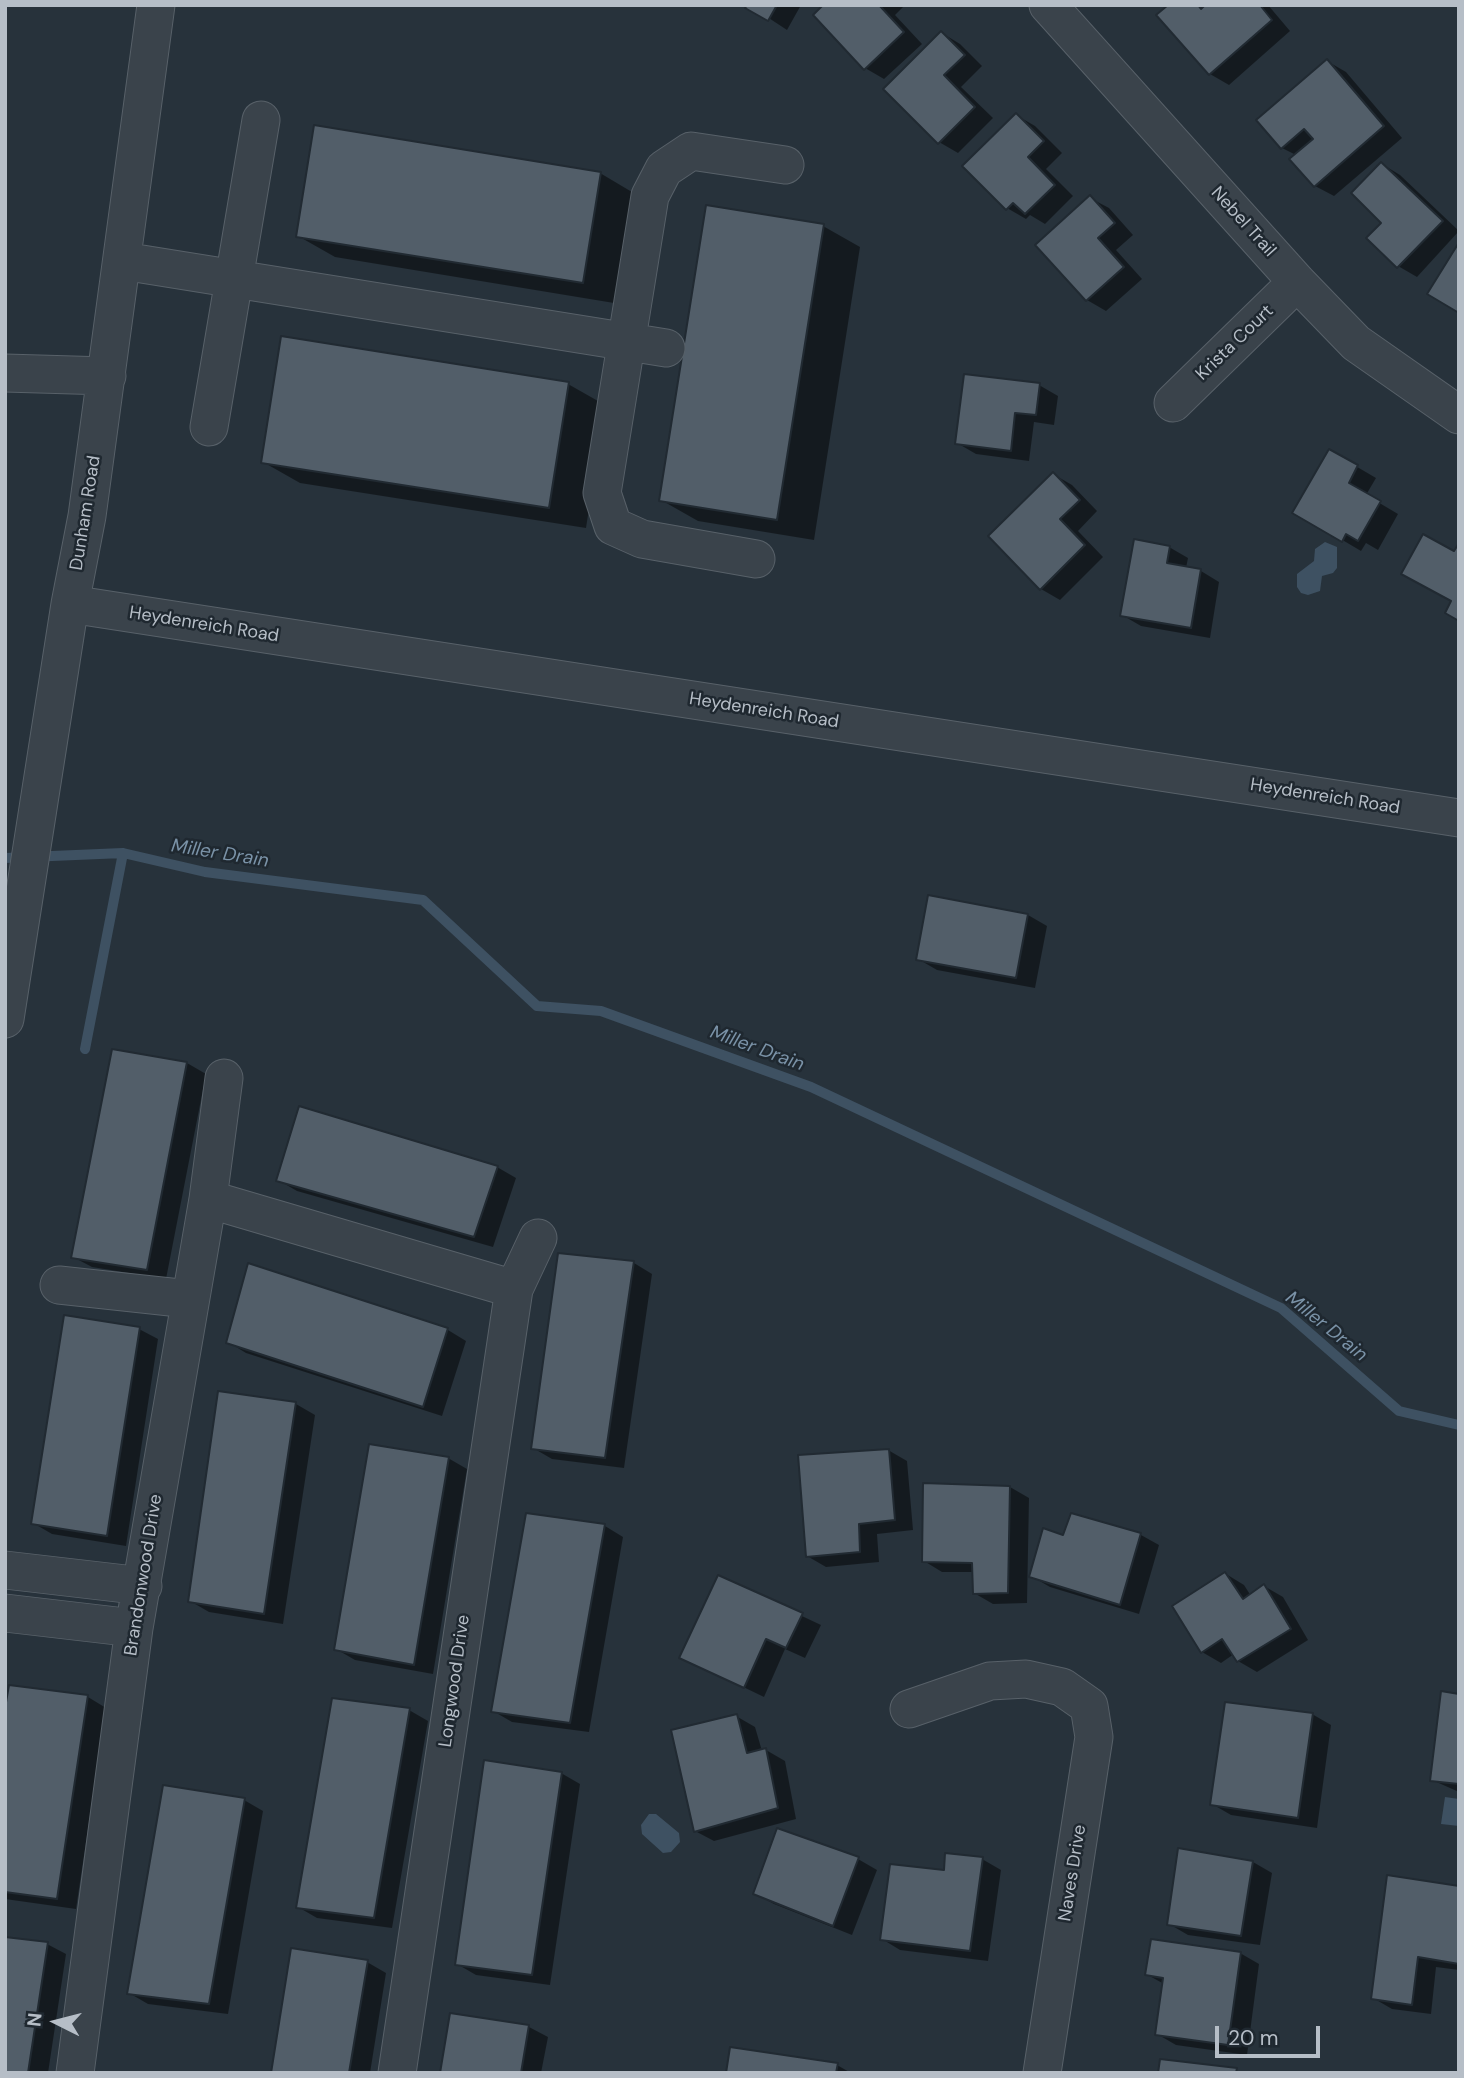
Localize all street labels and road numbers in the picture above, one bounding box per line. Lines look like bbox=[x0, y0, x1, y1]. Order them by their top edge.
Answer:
street label: Nebel Trail bbox=[1206, 183, 1280, 261]
street label: Krista Court bbox=[1192, 301, 1278, 385]
street label: Dunham Road bbox=[66, 454, 106, 572]
street label: Heydenreich Road bbox=[128, 602, 280, 648]
street label: Heydenreich Road bbox=[688, 688, 840, 734]
street label: Heydenreich Road bbox=[1249, 774, 1401, 820]
street label: Brandonwood Drive bbox=[121, 1493, 167, 1657]
street label: Longwood Drive bbox=[435, 1613, 475, 1749]
street label: Naves Drive bbox=[1055, 1823, 1091, 1923]

